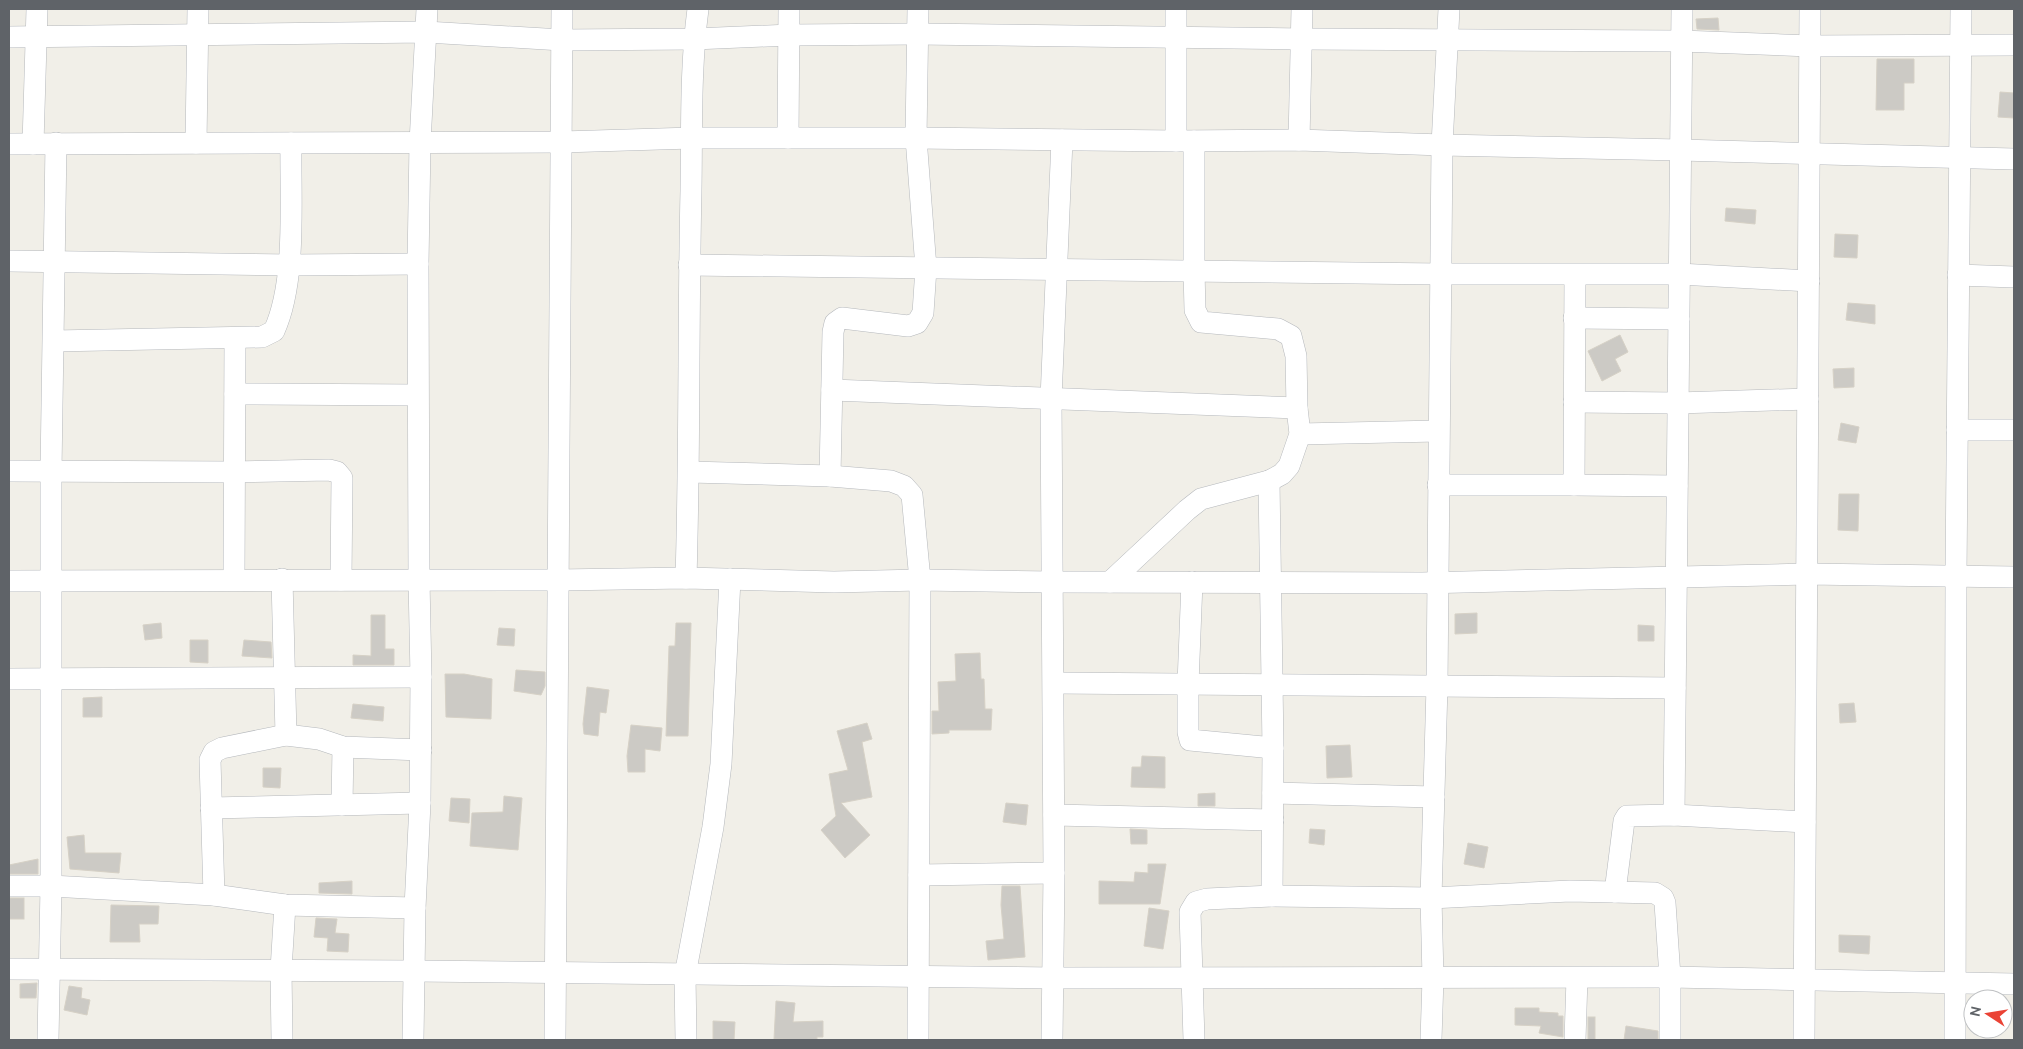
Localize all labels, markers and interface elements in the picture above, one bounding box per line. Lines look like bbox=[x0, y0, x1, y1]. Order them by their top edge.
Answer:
north arrow bbox=[1963, 989, 2013, 1039]
text: N bbox=[1965, 1005, 1985, 1018]

